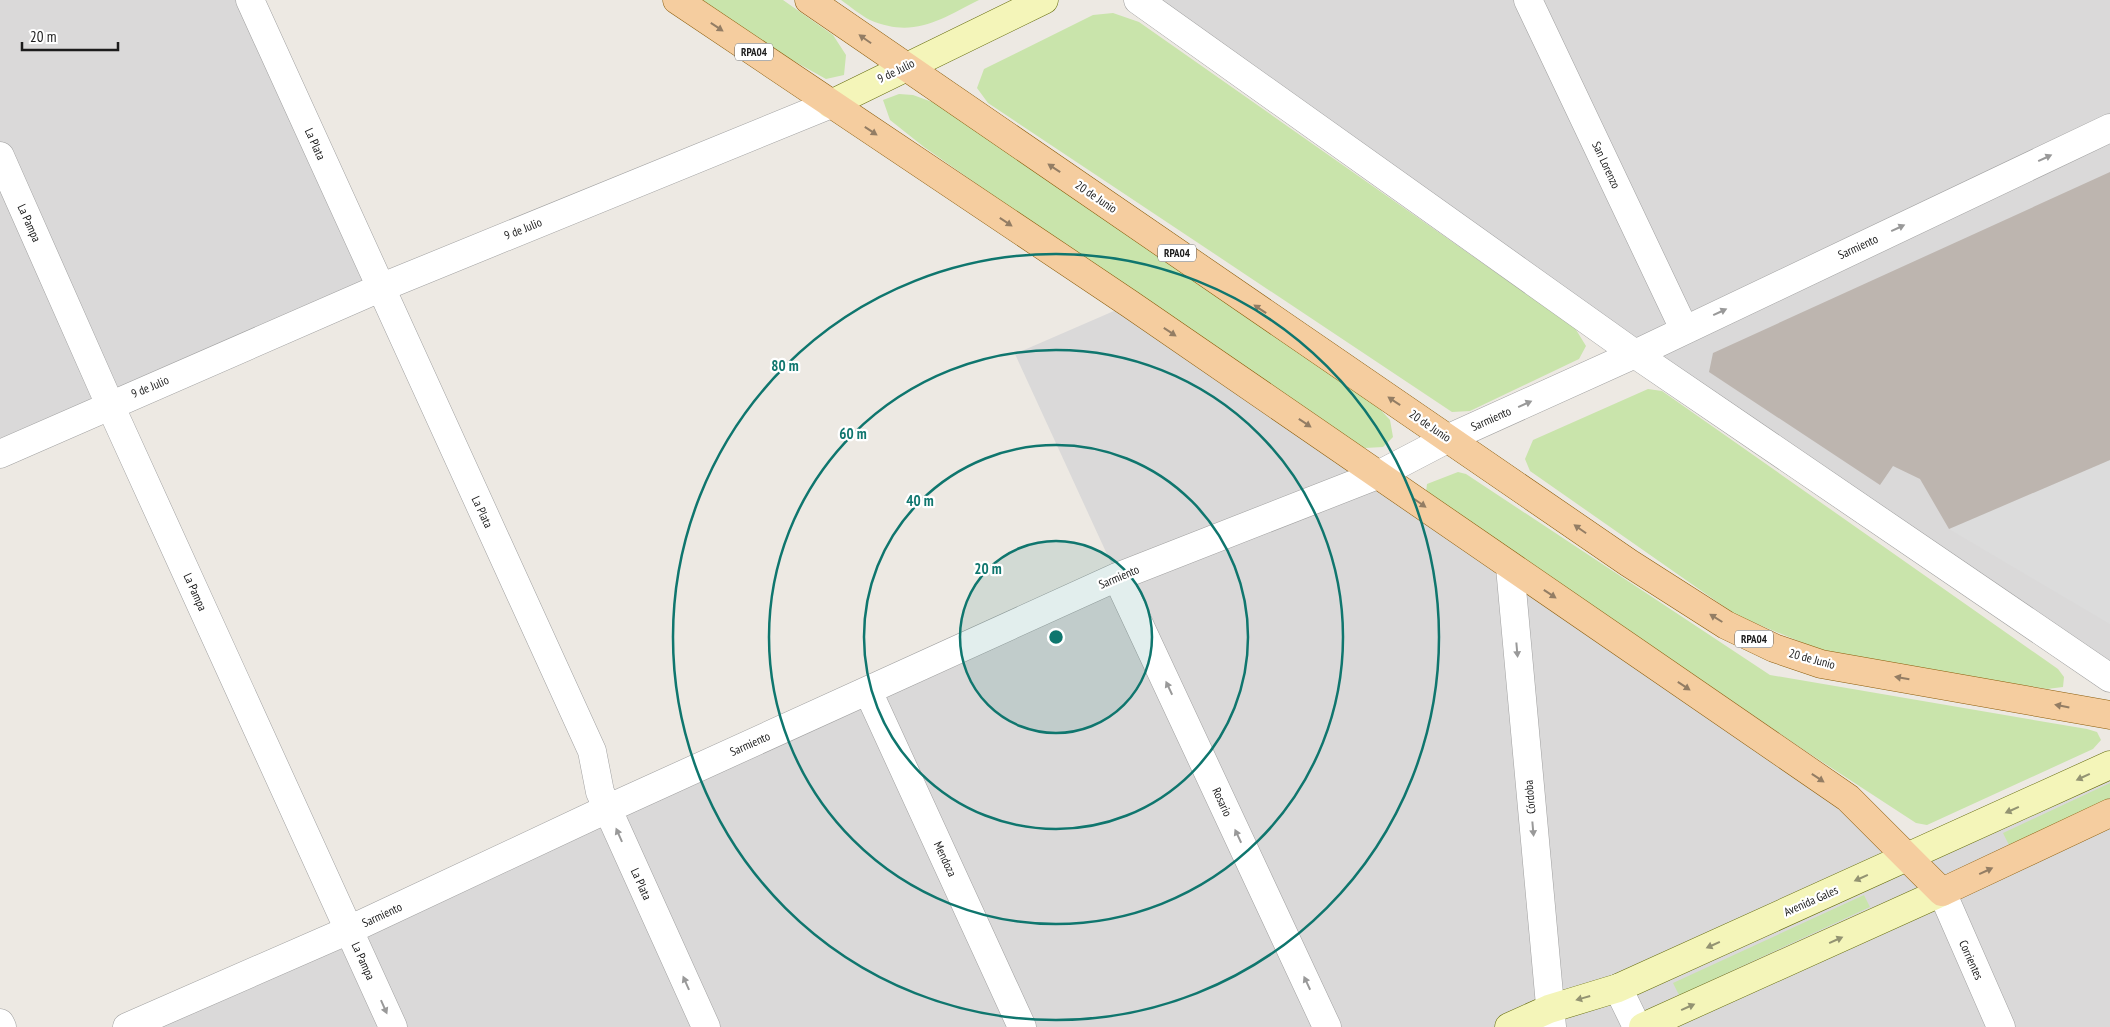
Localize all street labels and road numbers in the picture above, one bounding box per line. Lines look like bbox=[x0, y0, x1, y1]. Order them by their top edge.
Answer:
road number: RPA04 bbox=[735, 44, 773, 61]
street label: 9 de Julio bbox=[875, 55, 917, 86]
street label: La Plata bbox=[302, 126, 329, 162]
street label: San Lorenzo bbox=[1589, 139, 1624, 191]
street label: 20 de Junio bbox=[1073, 177, 1120, 216]
street label: La Pampa bbox=[14, 202, 44, 244]
street label: 9 de Julio bbox=[502, 214, 544, 243]
street label: Sarmiento bbox=[1835, 231, 1880, 262]
road number: RPA04 bbox=[1158, 244, 1196, 262]
street label: 9 de Julio bbox=[129, 372, 171, 401]
street label: Sarmiento bbox=[1468, 403, 1513, 434]
street label: 20 de Junio bbox=[1407, 406, 1454, 445]
street label: La Plata bbox=[469, 494, 496, 530]
street label: Sarmiento bbox=[1096, 561, 1141, 592]
street label: La Pampa bbox=[180, 571, 210, 613]
road number: RPA04 bbox=[1735, 630, 1773, 648]
street label: 20 de Junio bbox=[1787, 645, 1837, 672]
street label: Sarmiento bbox=[727, 728, 772, 759]
street label: Córdoba bbox=[1521, 779, 1538, 815]
street label: Rosario bbox=[1209, 785, 1236, 819]
street label: Mendoza bbox=[931, 839, 960, 879]
street label: La Plata bbox=[628, 866, 655, 902]
street label: Avenida Gales bbox=[1781, 882, 1840, 919]
street label: Sarmiento bbox=[359, 899, 404, 930]
street label: Corrientes bbox=[1956, 938, 1987, 982]
street label: La Pampa bbox=[348, 940, 378, 982]

